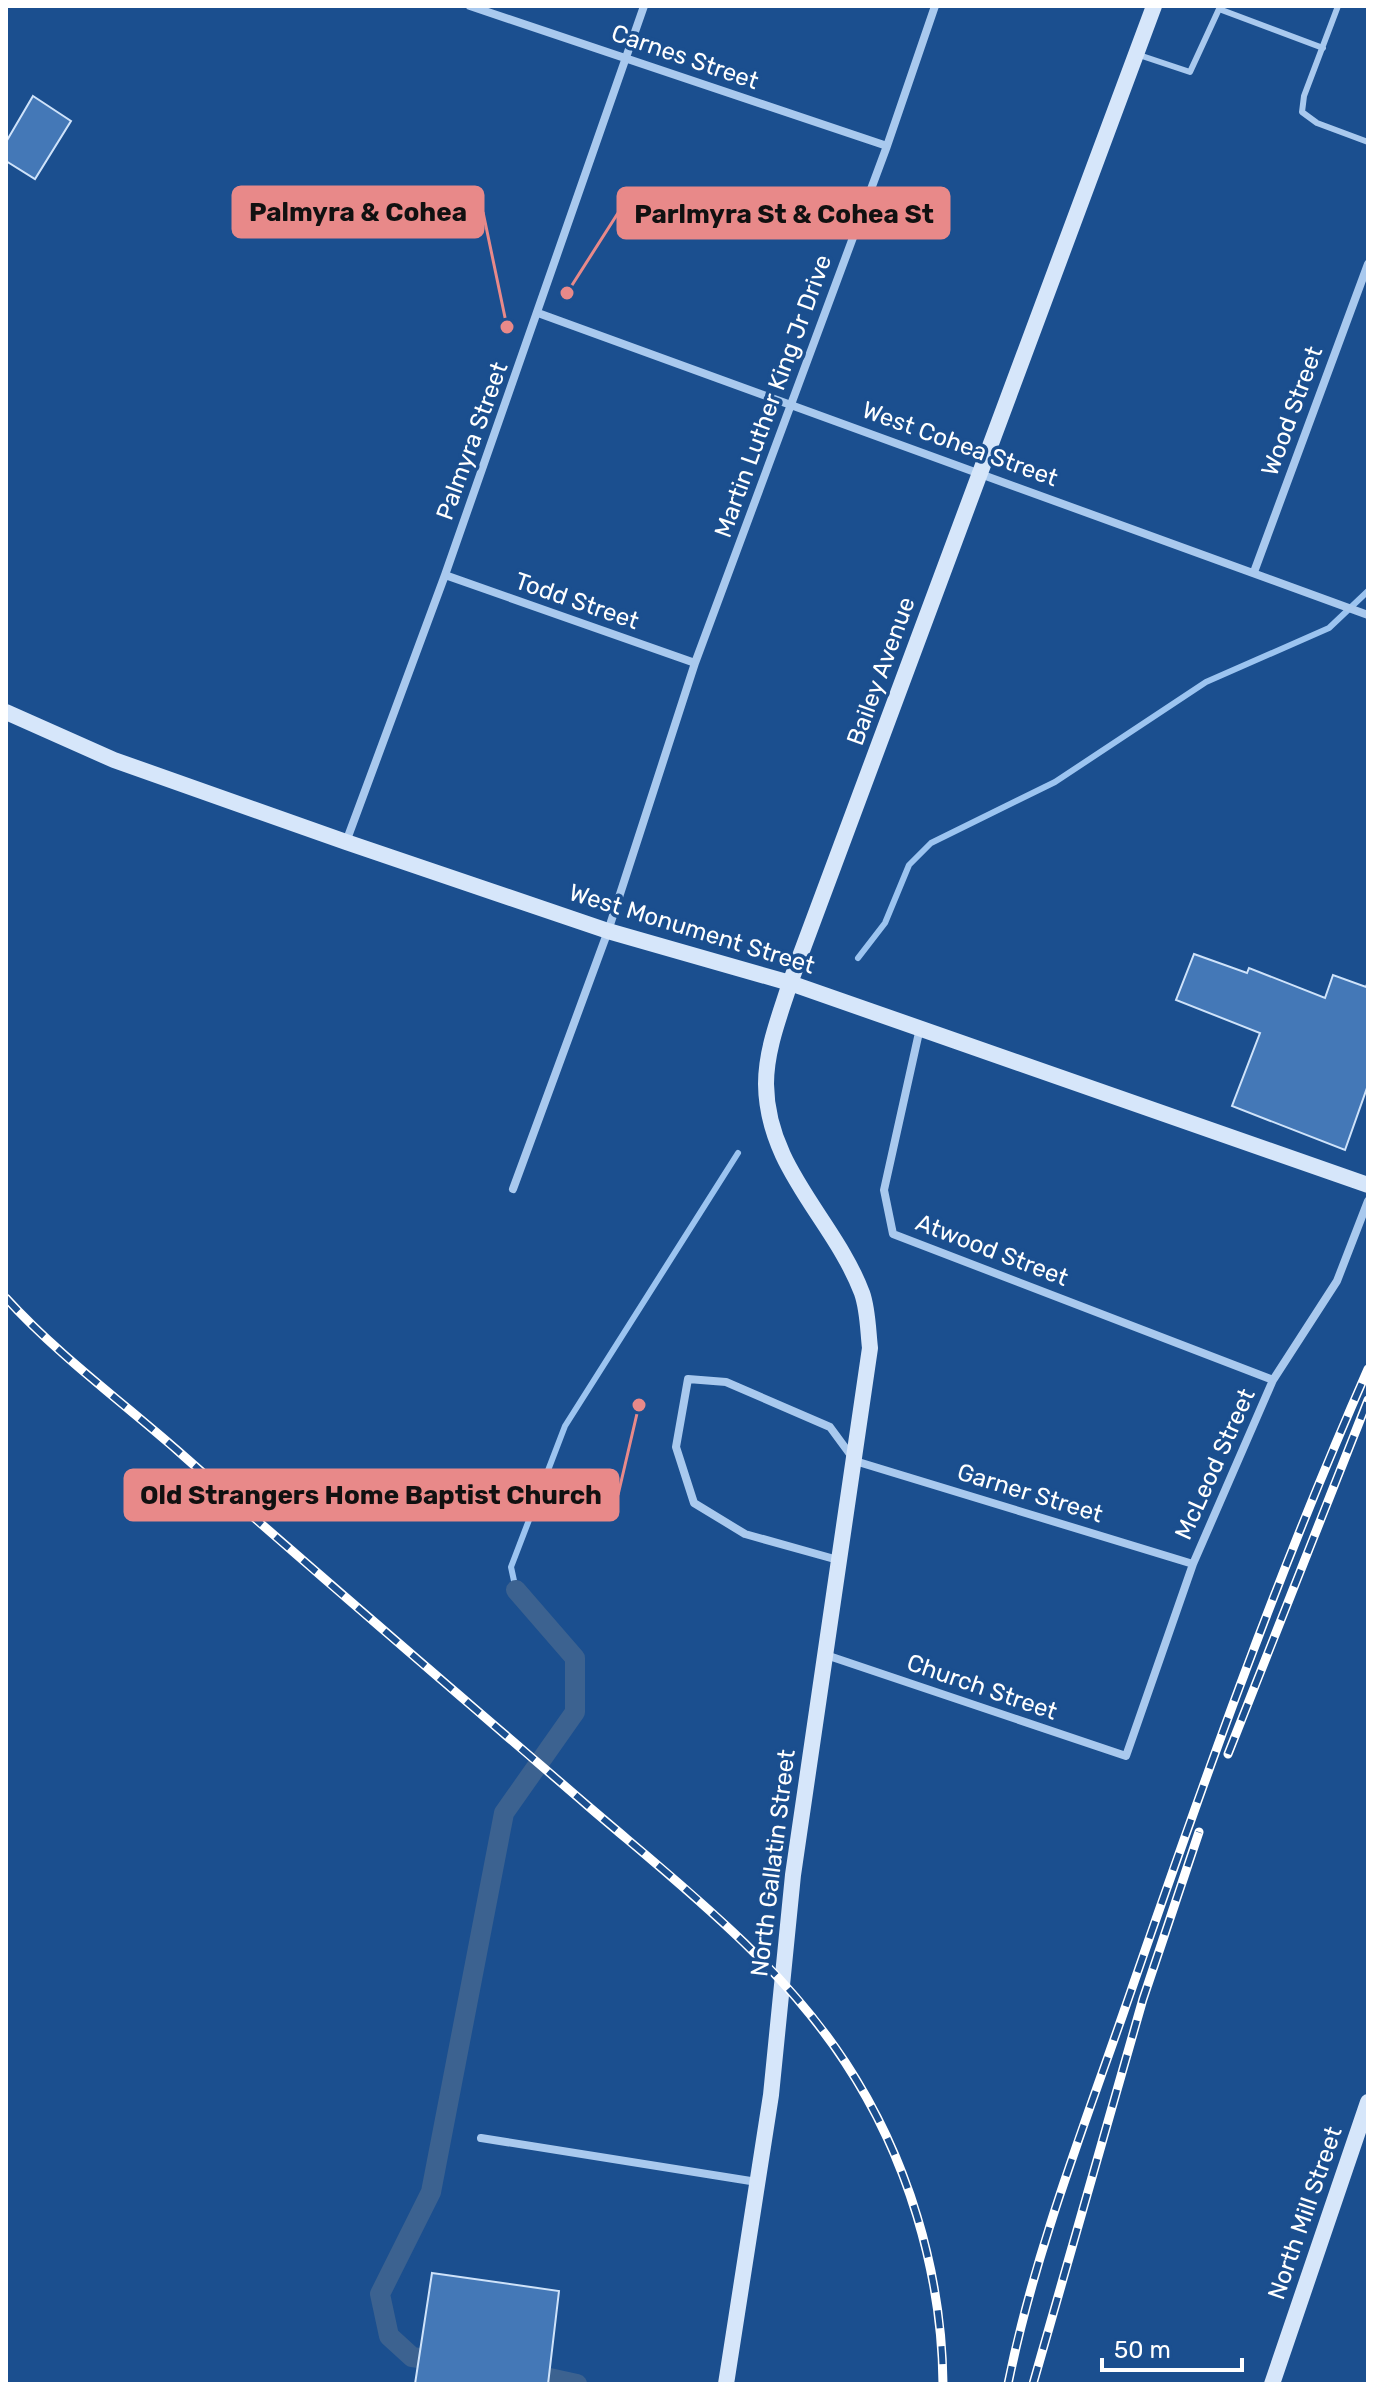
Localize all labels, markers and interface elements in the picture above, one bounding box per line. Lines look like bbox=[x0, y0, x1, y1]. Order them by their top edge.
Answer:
street label: Carnes Street bbox=[608, 19, 762, 95]
callout: Palmyra & Cohea bbox=[233, 187, 483, 237]
callout: Parlmyra St & Cohea St bbox=[618, 188, 949, 238]
text: Palmyra & Cohea bbox=[249, 197, 467, 228]
text: Parlmyra St & Cohea St bbox=[634, 199, 934, 230]
street label: Martin Luther King Jr Drive bbox=[709, 251, 837, 541]
street label: Wood Street bbox=[1256, 342, 1328, 480]
street label: Palmyra Street bbox=[430, 358, 514, 524]
street label: West Cohea Street bbox=[858, 396, 1062, 492]
street label: Todd Street bbox=[511, 567, 643, 635]
street label: Bailey Avenue bbox=[841, 593, 921, 749]
street label: West Monument Street bbox=[566, 878, 818, 980]
street label: Atwood Street bbox=[912, 1208, 1072, 1292]
street label: McLeod Street bbox=[1169, 1384, 1261, 1544]
street label: Garner Street bbox=[954, 1458, 1106, 1528]
callout: Old Strangers Home Baptist Church bbox=[125, 1470, 618, 1520]
text: Old Strangers Home Baptist Church bbox=[140, 1480, 602, 1511]
street label: Church Street bbox=[903, 1648, 1061, 1726]
street label: North Gallatin Street bbox=[745, 1748, 801, 1978]
street label: North Mill Street bbox=[1262, 2123, 1348, 2303]
scale bar bbox=[1102, 2322, 1242, 2372]
text: 50 m bbox=[1114, 2336, 1171, 2364]

